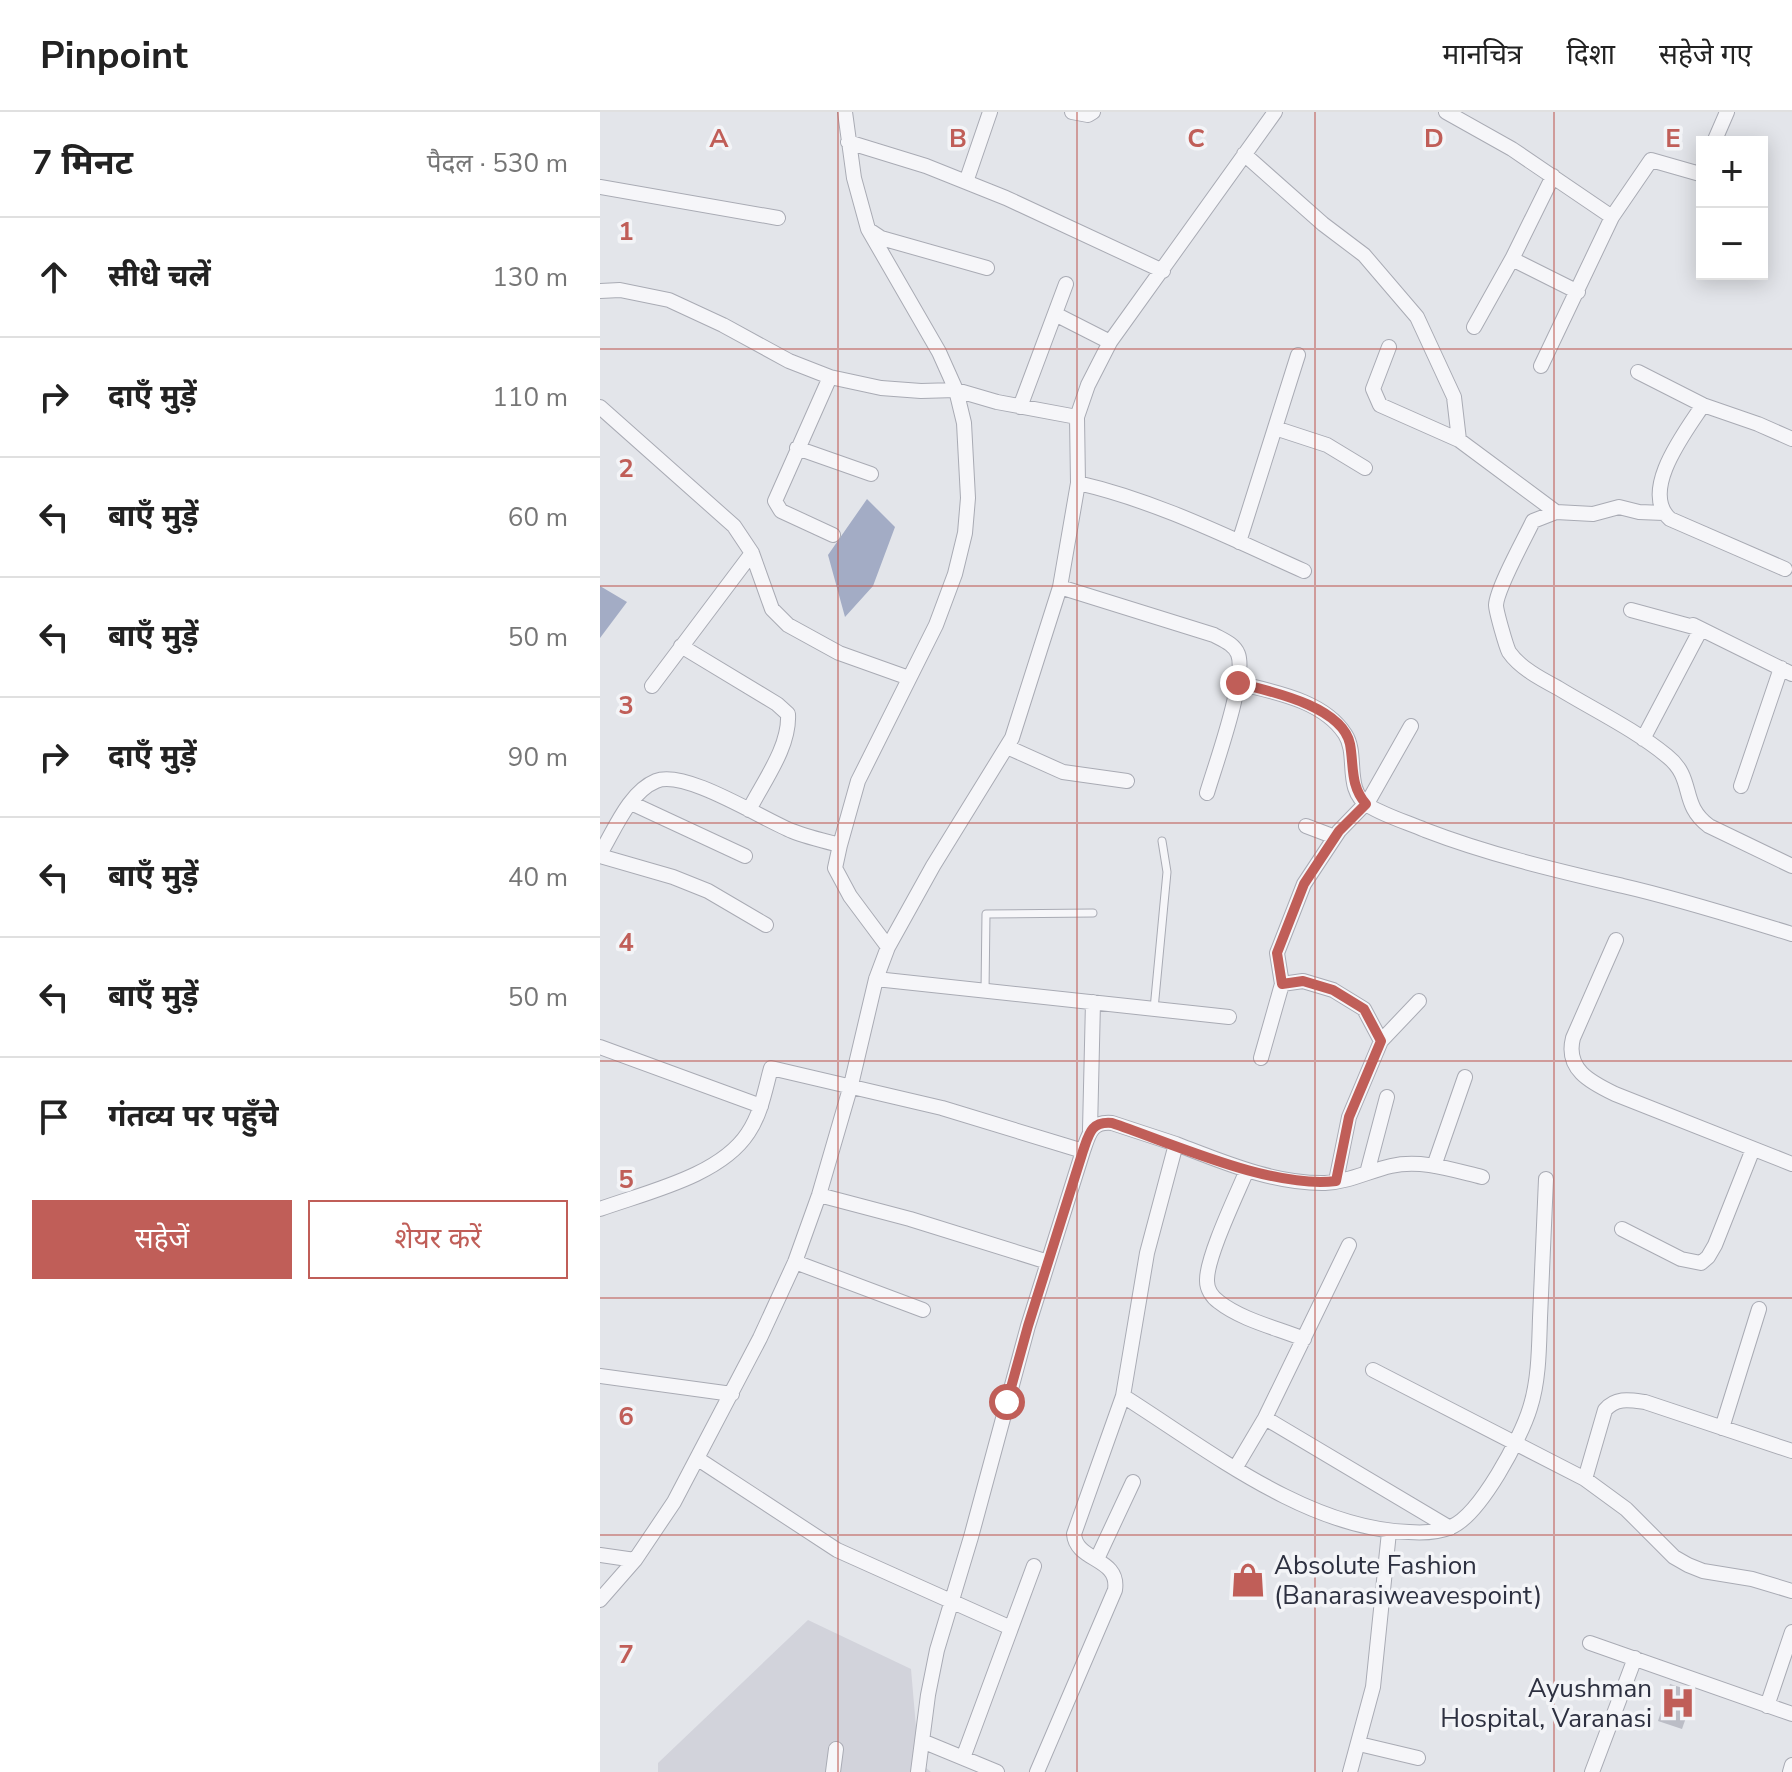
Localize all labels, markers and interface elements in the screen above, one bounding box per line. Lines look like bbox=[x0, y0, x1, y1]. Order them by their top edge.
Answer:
text: Pinpoint bbox=[40, 30, 188, 81]
text: मानचित्र bbox=[1443, 36, 1523, 74]
text: दिशा bbox=[1567, 36, 1615, 74]
text: सहेजे गए bbox=[1659, 36, 1752, 74]
text: A bbox=[709, 121, 729, 156]
text: B bbox=[949, 121, 967, 156]
text: C bbox=[1187, 121, 1205, 156]
text: D bbox=[1424, 121, 1444, 156]
text: E bbox=[1665, 121, 1681, 156]
map controls bbox=[1696, 136, 1768, 280]
button: + bbox=[1696, 136, 1768, 208]
text: 7 मिनट bbox=[32, 140, 133, 186]
text: पैदल · 530 m bbox=[427, 146, 568, 181]
button: − bbox=[1696, 208, 1768, 280]
text: 1 bbox=[618, 214, 634, 249]
icon: ahead bbox=[32, 255, 76, 299]
text: सीधे चलें bbox=[108, 256, 211, 297]
text: 130 m bbox=[492, 260, 568, 295]
icon: right bbox=[32, 375, 76, 419]
text: दाएँ मुड़ें bbox=[108, 376, 197, 417]
text: 110 m bbox=[492, 380, 568, 415]
text: 2 bbox=[618, 451, 634, 486]
icon: left bbox=[32, 495, 76, 539]
text: बाएँ मुड़ें bbox=[108, 496, 198, 537]
text: 60 m bbox=[508, 500, 568, 535]
icon: left bbox=[32, 615, 76, 659]
text: बाएँ मुड़ें bbox=[108, 616, 198, 657]
text: 50 m bbox=[508, 620, 568, 655]
route end bbox=[1220, 665, 1256, 701]
text: 3 bbox=[618, 688, 634, 723]
icon: right bbox=[32, 735, 76, 779]
text: दाएँ मुड़ें bbox=[108, 736, 197, 777]
text: 90 m bbox=[508, 740, 568, 775]
icon: left bbox=[32, 855, 76, 899]
text: बाएँ मुड़ें bbox=[108, 856, 198, 897]
text: 40 m bbox=[508, 860, 568, 895]
text: 4 bbox=[618, 925, 634, 960]
icon: left bbox=[32, 975, 76, 1019]
text: बाएँ मुड़ें bbox=[108, 976, 198, 1017]
text: 50 m bbox=[508, 980, 568, 1015]
icon: arrive bbox=[32, 1095, 76, 1139]
text: गंतव्य पर पहुँचे bbox=[108, 1096, 278, 1137]
text: 5 bbox=[618, 1162, 634, 1197]
button: सहेजें bbox=[32, 1200, 292, 1279]
button: शेयर करें bbox=[308, 1200, 568, 1279]
route start bbox=[989, 1384, 1025, 1420]
text: 6 bbox=[618, 1399, 634, 1434]
place label: Absolute Fashion (Banarasiweavespoint) bbox=[1274, 1548, 1542, 1613]
shop icon: Absolute Fashion (Banarasiweavespoint) bbox=[1229, 1561, 1267, 1599]
text: 7 bbox=[618, 1637, 634, 1672]
place label: Ayushman Hospital, Varanasi bbox=[1440, 1671, 1652, 1736]
hospital icon: Ayushman Hospital, Varanasi bbox=[1659, 1684, 1697, 1722]

